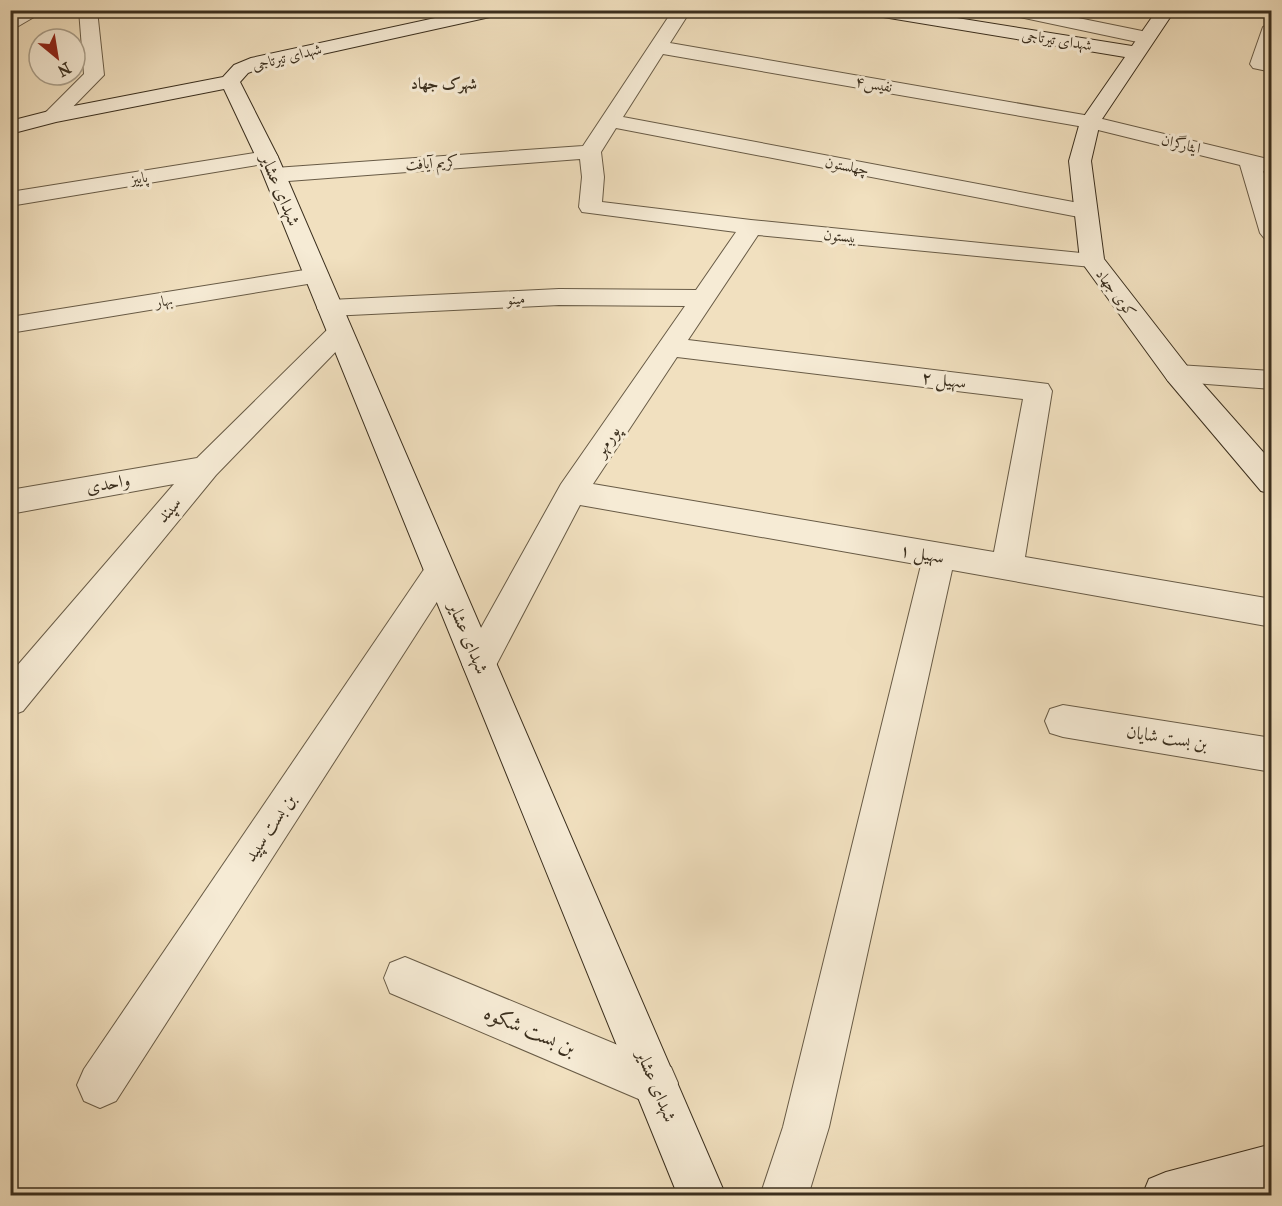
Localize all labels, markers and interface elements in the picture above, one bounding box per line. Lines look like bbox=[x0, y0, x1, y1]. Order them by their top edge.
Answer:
street label: شهدای تیرتاجی bbox=[1020, 26, 1093, 55]
north arrow bbox=[27, 27, 87, 87]
street label: شهدای تیرتاجی bbox=[250, 40, 324, 75]
text: N bbox=[53, 58, 74, 81]
street label: نفیس۴ bbox=[854, 72, 894, 97]
district label: شهرک جهاد bbox=[411, 74, 477, 94]
street label: ایثارگران bbox=[1159, 129, 1203, 159]
street label: شهدای عشایر bbox=[254, 149, 305, 229]
street label: کریم آیافت bbox=[405, 152, 459, 178]
street label: چهلستون bbox=[823, 153, 871, 180]
street label: پاییز bbox=[127, 168, 150, 191]
street label: بیستون bbox=[823, 225, 857, 247]
street label: کوی جهاد bbox=[1092, 265, 1140, 321]
street label: مینو bbox=[504, 290, 526, 309]
street label: بهار bbox=[152, 291, 174, 313]
street label: سهیل ۲ bbox=[920, 367, 968, 395]
street label: پورمهر bbox=[588, 420, 627, 463]
street label: واحدی bbox=[84, 470, 132, 498]
street label: سپند bbox=[152, 493, 187, 529]
street label: سهیل ۱ bbox=[898, 540, 946, 570]
street label: شهدای عشایر bbox=[442, 597, 493, 677]
street label: بن بست شایان bbox=[1125, 721, 1210, 755]
street label: بن بست سپید bbox=[240, 790, 302, 867]
street label: بن بست شکوه bbox=[480, 1000, 580, 1061]
street label: شهدای عشایر bbox=[630, 1045, 681, 1125]

